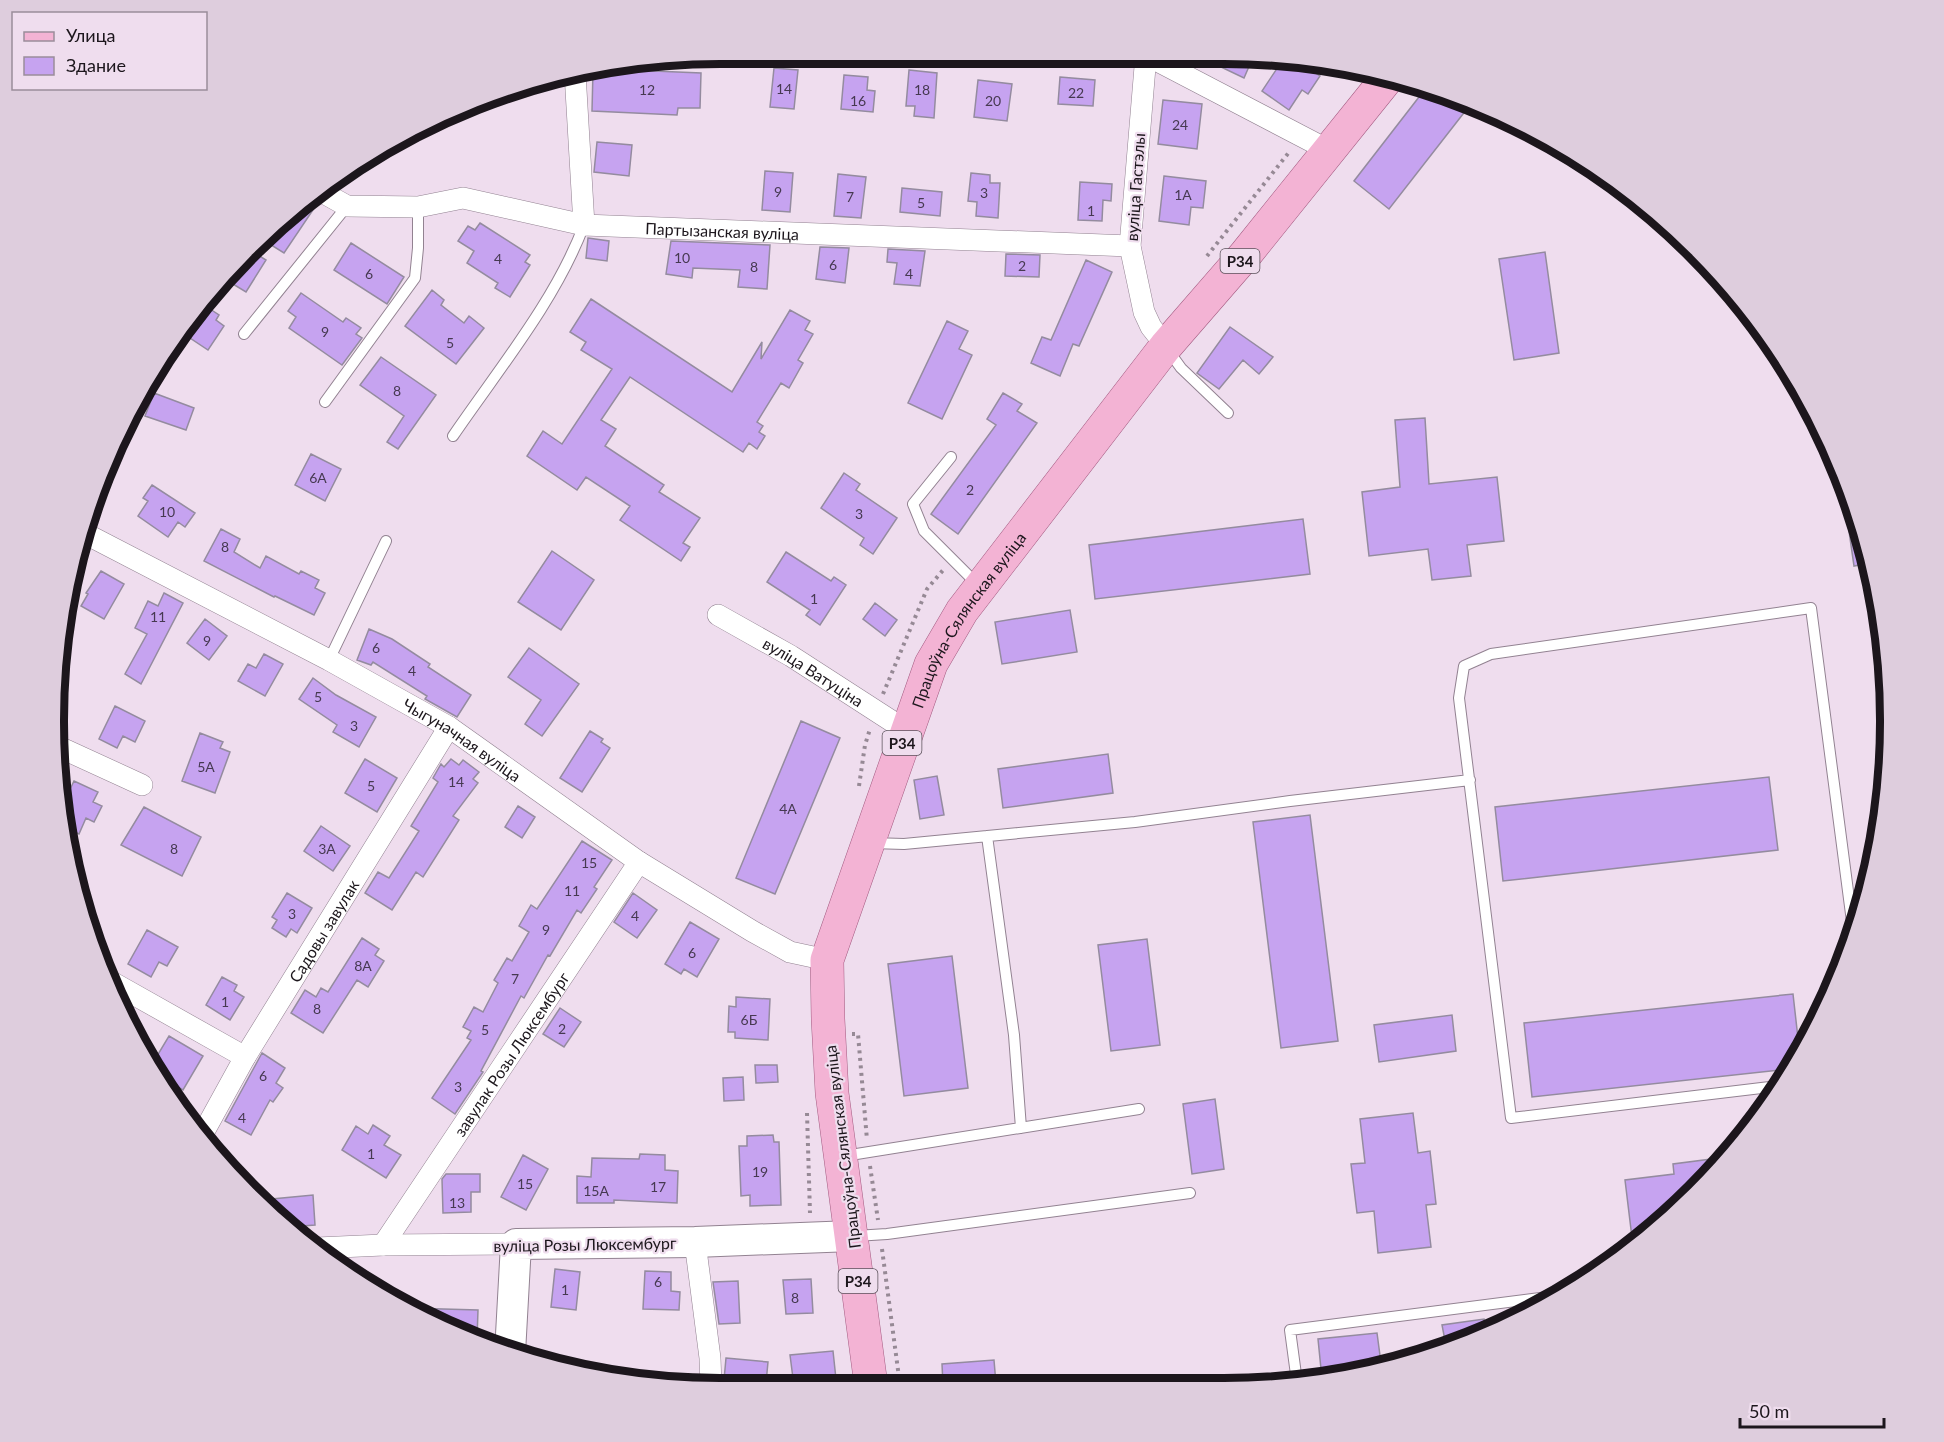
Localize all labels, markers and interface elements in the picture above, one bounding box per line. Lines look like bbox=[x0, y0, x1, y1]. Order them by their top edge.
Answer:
legend bbox=[12, 12, 207, 90]
text: Улица bbox=[66, 24, 116, 46]
text: Здание bbox=[66, 54, 126, 76]
house number: 14 bbox=[776, 80, 792, 97]
house number: 12 bbox=[639, 81, 655, 98]
house number: 18 bbox=[914, 81, 930, 98]
house number: 22 bbox=[1068, 84, 1084, 101]
house number: 16 bbox=[850, 92, 866, 109]
house number: 20 bbox=[985, 92, 1001, 109]
house number: 24 bbox=[1172, 116, 1188, 133]
street label: вуліца Гастэлы bbox=[1122, 132, 1148, 242]
house number: 9 bbox=[774, 183, 782, 200]
house number: 3 bbox=[980, 184, 988, 201]
house number: 1А bbox=[1174, 186, 1192, 203]
house number: 7 bbox=[846, 188, 854, 205]
house number: 5 bbox=[917, 194, 925, 211]
house number: 1 bbox=[1087, 202, 1095, 219]
street label: Партызанская вуліца bbox=[645, 218, 799, 243]
house number: 10 bbox=[674, 249, 690, 266]
road number: Р34 bbox=[1220, 249, 1260, 273]
house number: 4 bbox=[494, 250, 502, 267]
house number: 6 bbox=[829, 256, 837, 273]
house number: 2 bbox=[1018, 257, 1026, 274]
house number: 8 bbox=[750, 258, 758, 275]
house number: 6 bbox=[365, 265, 373, 282]
house number: 4 bbox=[905, 265, 913, 282]
house number: 9 bbox=[321, 323, 329, 340]
house number: 5 bbox=[446, 334, 454, 351]
house number: 8 bbox=[393, 382, 401, 399]
house number: 6А bbox=[309, 469, 327, 486]
house number: 2 bbox=[966, 481, 974, 498]
house number: 10 bbox=[159, 503, 175, 520]
house number: 3 bbox=[855, 505, 863, 522]
street label: Працоўна-Сялянская вуліца bbox=[907, 528, 1029, 710]
house number: 8 bbox=[221, 538, 229, 555]
house number: 1 bbox=[810, 590, 818, 607]
house number: 11 bbox=[150, 608, 166, 625]
house number: 9 bbox=[203, 632, 211, 649]
street label: вуліца Ватуціна bbox=[760, 633, 867, 710]
house number: 6 bbox=[372, 639, 380, 656]
house number: 4 bbox=[408, 662, 416, 679]
house number: 5 bbox=[314, 688, 322, 705]
street label: Чыгуначная вуліца bbox=[400, 694, 525, 785]
house number: 3 bbox=[350, 717, 358, 734]
road number: Р34 bbox=[882, 731, 922, 755]
house number: 5А bbox=[197, 758, 215, 775]
house number: 14 bbox=[448, 773, 464, 790]
house number: 5 bbox=[367, 777, 375, 794]
house number: 4А bbox=[779, 800, 797, 817]
house number: 8 bbox=[170, 840, 178, 857]
house number: 3А bbox=[318, 840, 336, 857]
house number: 15 bbox=[581, 854, 597, 871]
street label: Садовы завулак bbox=[284, 875, 362, 985]
house number: 11 bbox=[564, 882, 580, 899]
house number: 3 bbox=[288, 905, 296, 922]
house number: 4 bbox=[631, 907, 639, 924]
house number: 9 bbox=[542, 921, 550, 938]
house number: 6 bbox=[688, 944, 696, 961]
house number: 8А bbox=[354, 957, 372, 974]
street label: завулак Розы Люксембург bbox=[449, 968, 573, 1139]
house number: 7 bbox=[511, 970, 519, 987]
house number: 1 bbox=[221, 993, 229, 1010]
house number: 8 bbox=[313, 1000, 321, 1017]
house number: 6Б bbox=[741, 1011, 758, 1028]
house number: 2 bbox=[558, 1020, 566, 1037]
house number: 5 bbox=[481, 1021, 489, 1038]
street label: Працоўна-Сялянская вуліца bbox=[820, 1044, 864, 1250]
house number: 6 bbox=[259, 1067, 267, 1084]
house number: 3 bbox=[454, 1078, 462, 1095]
house number: 4 bbox=[238, 1109, 246, 1126]
house number: 1 bbox=[367, 1145, 375, 1162]
house number: 19 bbox=[752, 1163, 768, 1180]
house number: 15 bbox=[517, 1175, 533, 1192]
house number: 17 bbox=[650, 1178, 666, 1195]
house number: 15А bbox=[583, 1182, 609, 1199]
house number: 13 bbox=[449, 1194, 465, 1211]
street label: вуліца Розы Люксембург bbox=[493, 1233, 677, 1255]
road number: Р34 bbox=[838, 1269, 878, 1293]
house number: 6 bbox=[654, 1273, 662, 1290]
house number: 1 bbox=[561, 1281, 569, 1298]
house number: 8 bbox=[791, 1289, 799, 1306]
scale bar bbox=[1740, 1391, 1884, 1429]
text: 50 m bbox=[1749, 1400, 1789, 1422]

